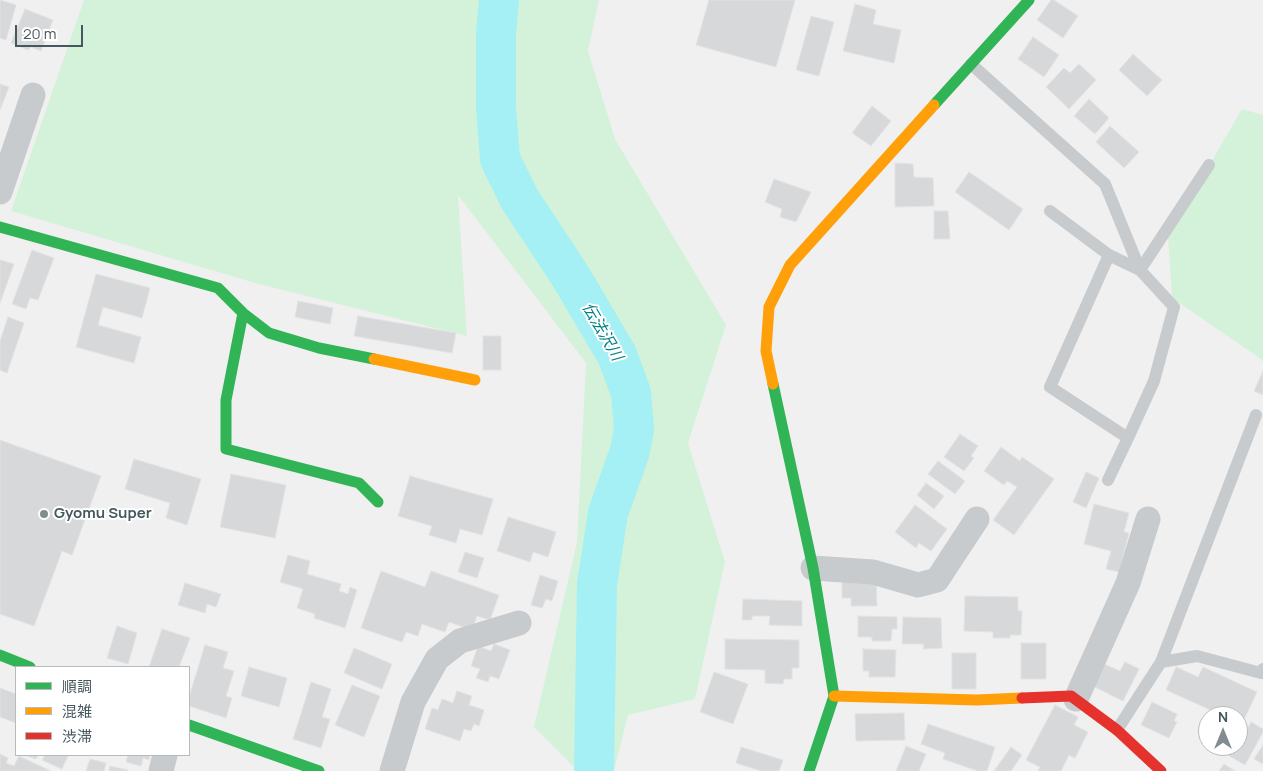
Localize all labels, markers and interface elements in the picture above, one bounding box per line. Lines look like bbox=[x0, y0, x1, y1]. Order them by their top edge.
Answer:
scale bar bbox=[18, 15, 85, 47]
text: 20 m bbox=[23, 23, 56, 44]
water label: 伝法沢川 bbox=[578, 299, 626, 365]
place label: Gyomu Super bbox=[54, 505, 152, 523]
marker: Gyomu Super bbox=[38, 508, 50, 520]
legend bbox=[15, 666, 190, 756]
text: 順調 bbox=[62, 676, 92, 697]
text: 混雑 bbox=[62, 701, 92, 722]
north arrow bbox=[1198, 706, 1248, 756]
text: N bbox=[1218, 707, 1228, 726]
text: 渋滞 bbox=[62, 726, 92, 747]

